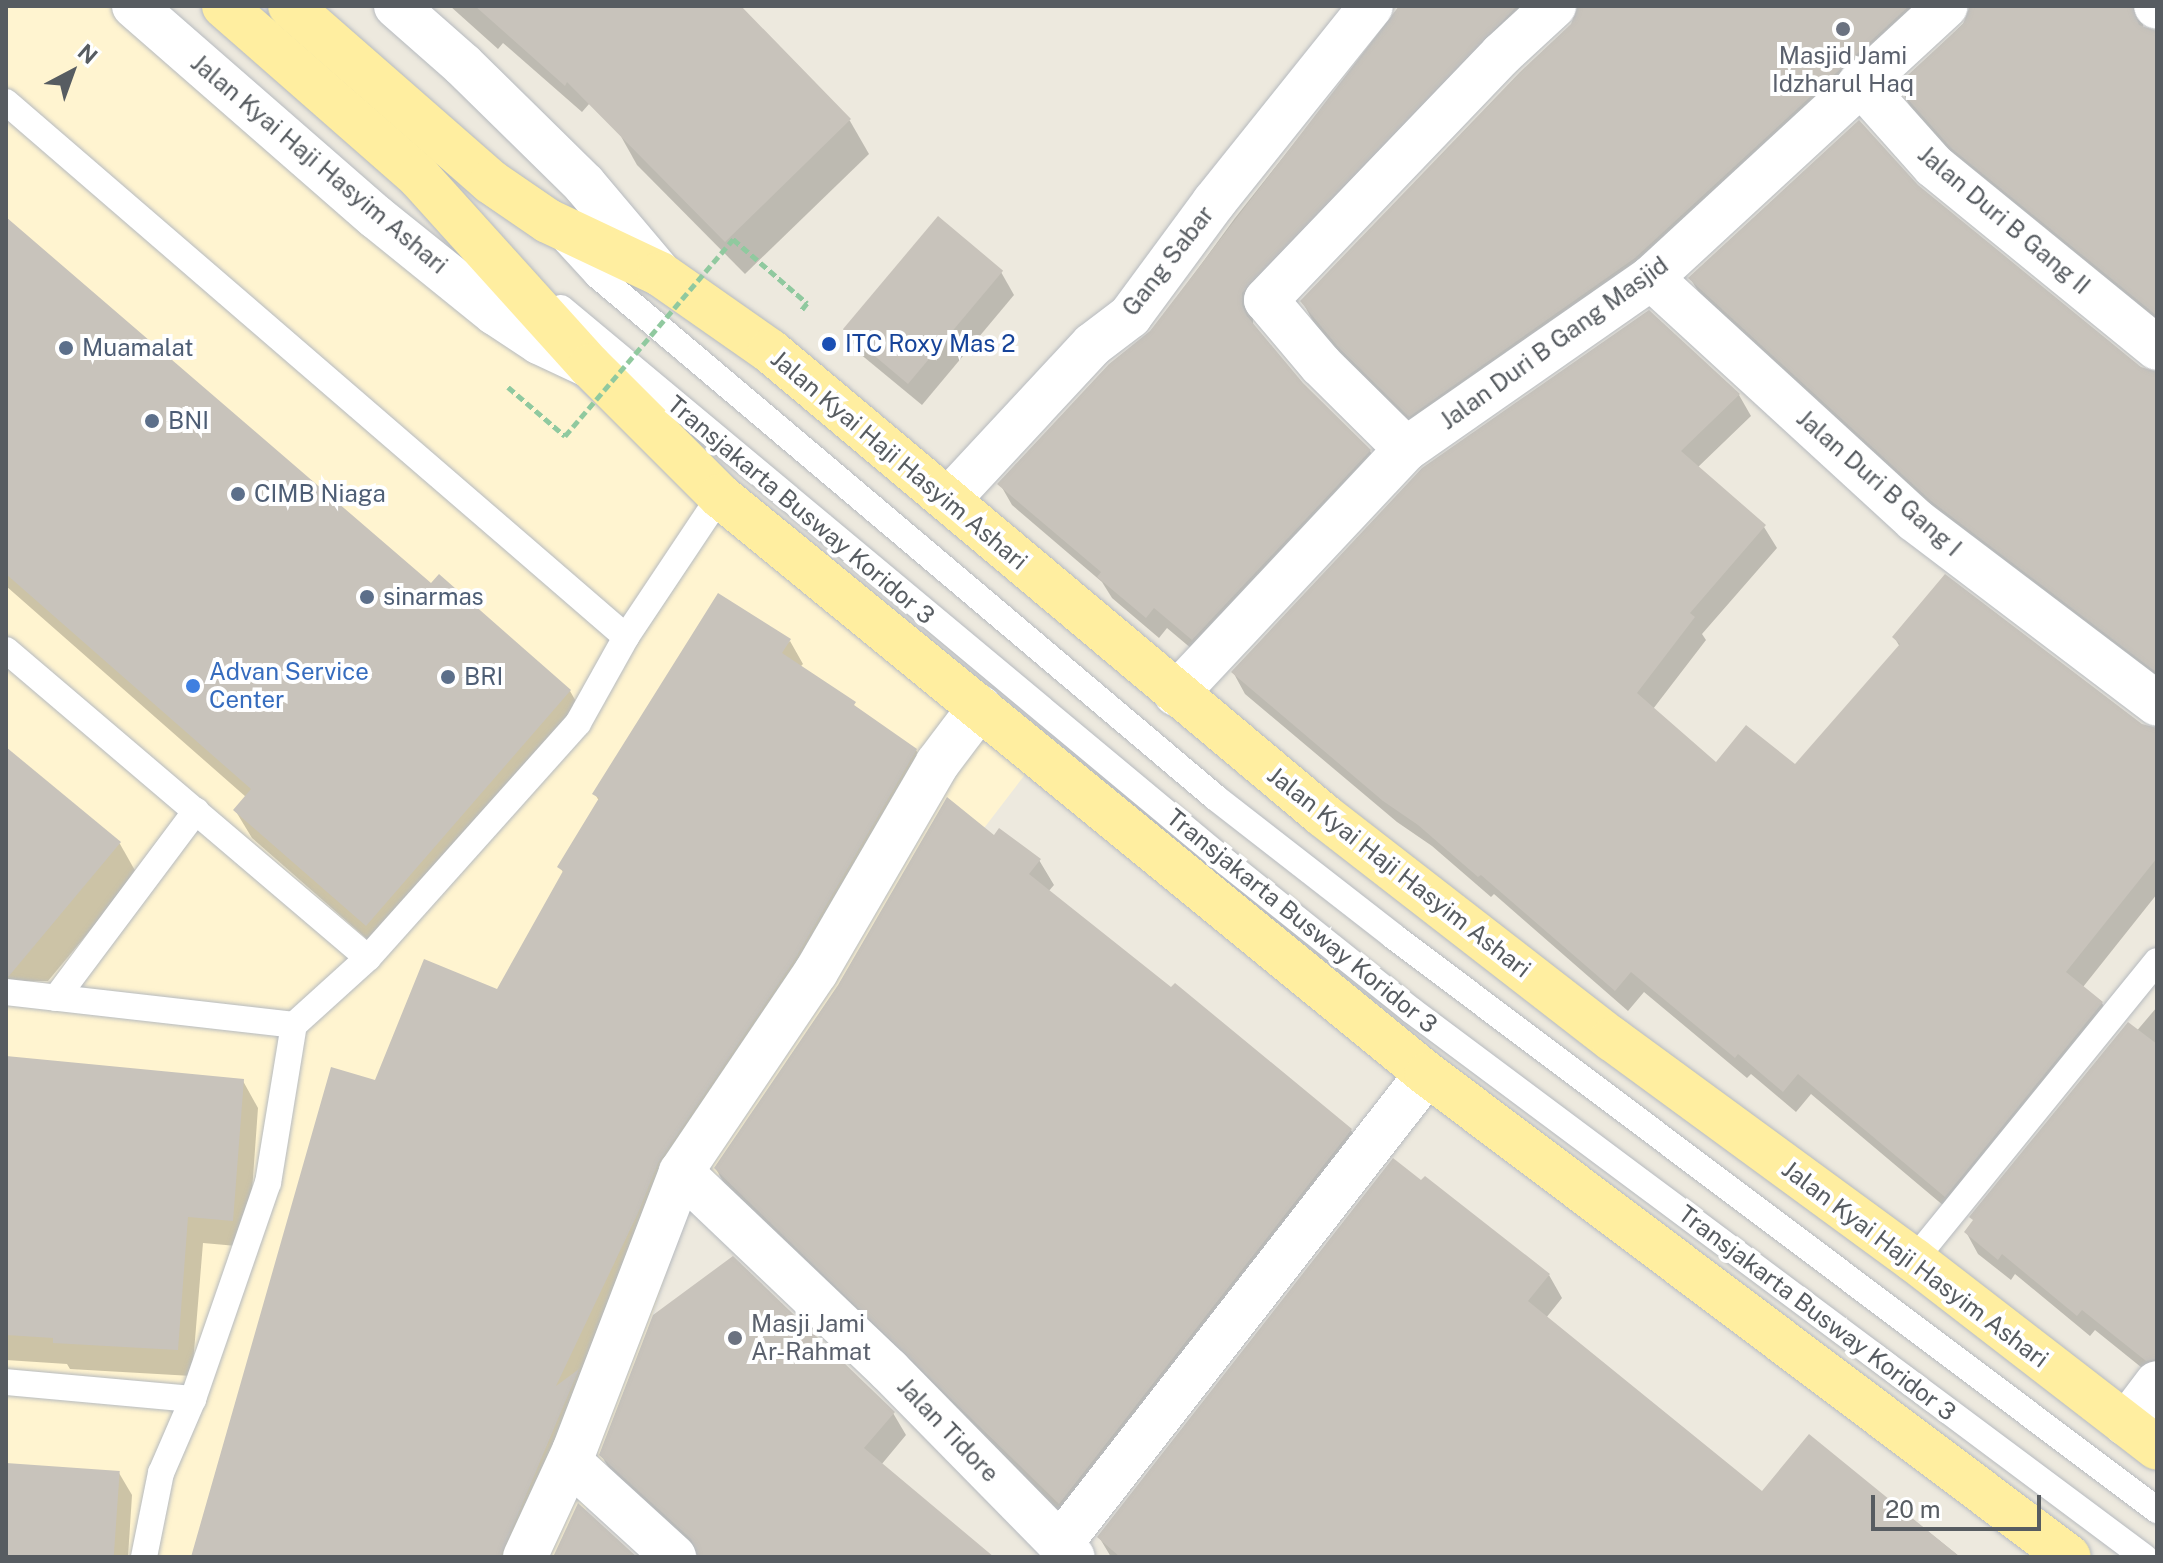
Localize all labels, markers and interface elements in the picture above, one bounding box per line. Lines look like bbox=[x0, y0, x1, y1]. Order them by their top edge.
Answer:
marker: Masjid Jami Idzharul Haq bbox=[1834, 20, 1852, 38]
north arrow bbox=[32, 32, 112, 112]
text: N bbox=[73, 38, 103, 69]
place label: Masjid Jami Idzharul Haq bbox=[1772, 42, 1914, 98]
street label: Jalan Kyai Haji Hasyim Ashari bbox=[185, 48, 453, 280]
street label: Jalan Duri B Gang II bbox=[1912, 140, 2096, 300]
street label: Gang Sabar bbox=[1116, 200, 1220, 322]
street label: Jalan Duri B Gang Masjid bbox=[1434, 250, 1674, 436]
place label: ITC Roxy Mas 2 bbox=[845, 330, 1016, 358]
place label: Muamalat bbox=[82, 334, 194, 362]
marker: ITC Roxy Mas 2 bbox=[820, 335, 838, 353]
marker: Muamalat bbox=[57, 339, 75, 357]
street label: Jalan Kyai Haji Hasyim Ashari bbox=[765, 344, 1033, 576]
street label: Transjakarta Busway Koridor 3 bbox=[662, 390, 940, 630]
street label: Jalan Duri B Gang I bbox=[1791, 404, 1967, 562]
place label: BNI bbox=[168, 407, 209, 435]
marker: BNI bbox=[143, 412, 161, 430]
place label: CIMB Niaga bbox=[254, 480, 386, 508]
marker: CIMB Niaga bbox=[229, 485, 247, 503]
place label: sinarmas bbox=[383, 583, 484, 611]
marker: sinarmas bbox=[358, 588, 376, 606]
place label: Advan Service Center bbox=[209, 658, 369, 714]
place label: BRI bbox=[464, 663, 503, 691]
marker: BRI bbox=[439, 668, 457, 686]
marker: Advan Service Center bbox=[184, 677, 202, 695]
street label: Jalan Kyai Haji Hasyim Ashari bbox=[1262, 760, 1536, 984]
street label: Transjakarta Busway Koridor 3 bbox=[1161, 803, 1443, 1039]
street label: Jalan Kyai Haji Hasyim Ashari bbox=[1776, 1154, 2054, 1374]
street label: Transjakarta Busway Koridor 3 bbox=[1673, 1199, 1961, 1427]
place label: Masji Jami Ar-Rahmat bbox=[751, 1310, 871, 1366]
marker: Masji Jami Ar-Rahmat bbox=[726, 1329, 744, 1347]
street label: Jalan Tidore bbox=[891, 1372, 1005, 1488]
scale bar bbox=[1875, 1479, 2045, 1529]
text: 20 m bbox=[1885, 1495, 1941, 1523]

